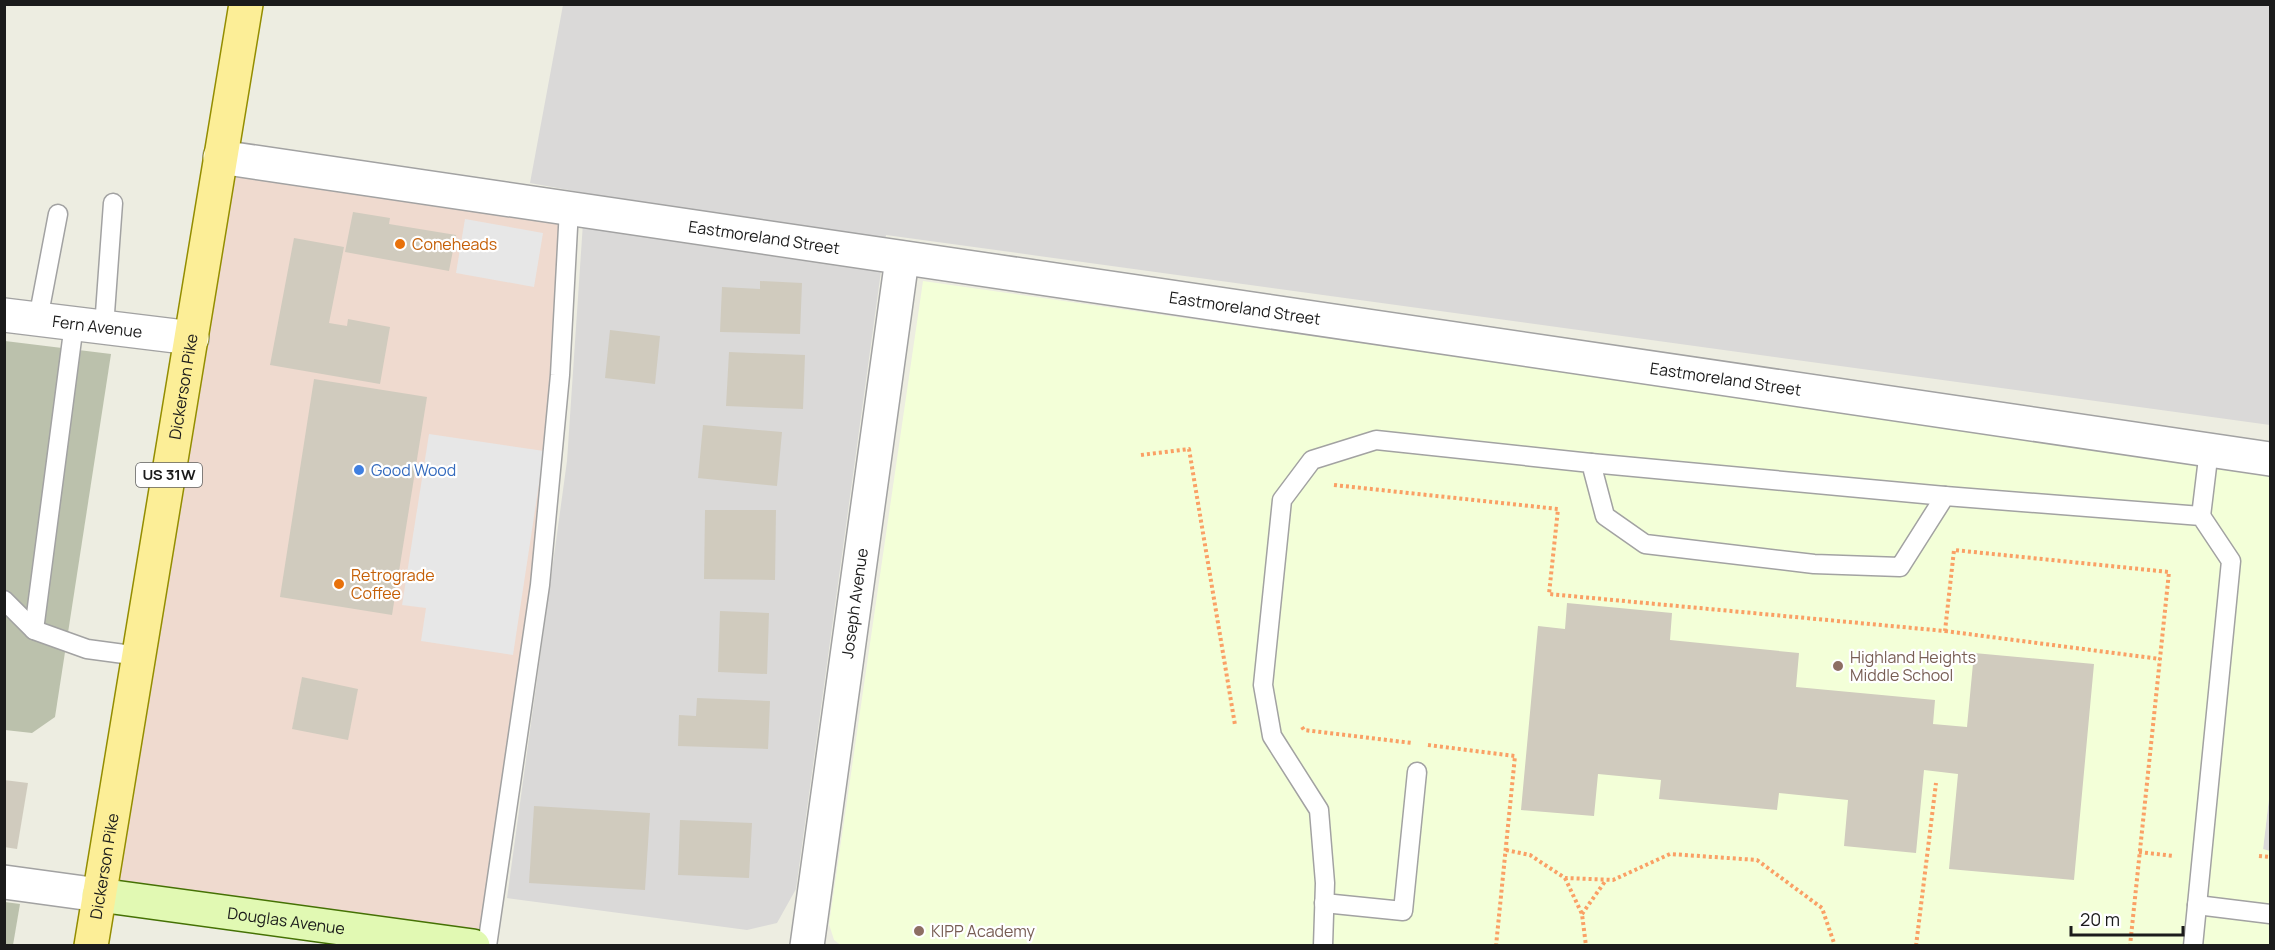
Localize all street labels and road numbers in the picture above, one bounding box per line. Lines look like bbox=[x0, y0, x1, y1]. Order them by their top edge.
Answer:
street label: Eastmoreland Street bbox=[687, 215, 841, 259]
street label: Eastmoreland Street bbox=[1168, 286, 1322, 330]
street label: Fern Avenue bbox=[51, 310, 144, 343]
street label: Dickerson Pike bbox=[164, 332, 203, 441]
street label: Eastmoreland Street bbox=[1649, 357, 1803, 401]
road number: US 31W bbox=[136, 463, 202, 487]
street label: Joseph Avenue bbox=[836, 547, 873, 660]
street label: Dickerson Pike bbox=[85, 811, 124, 921]
street label: Douglas Avenue bbox=[226, 902, 346, 939]

